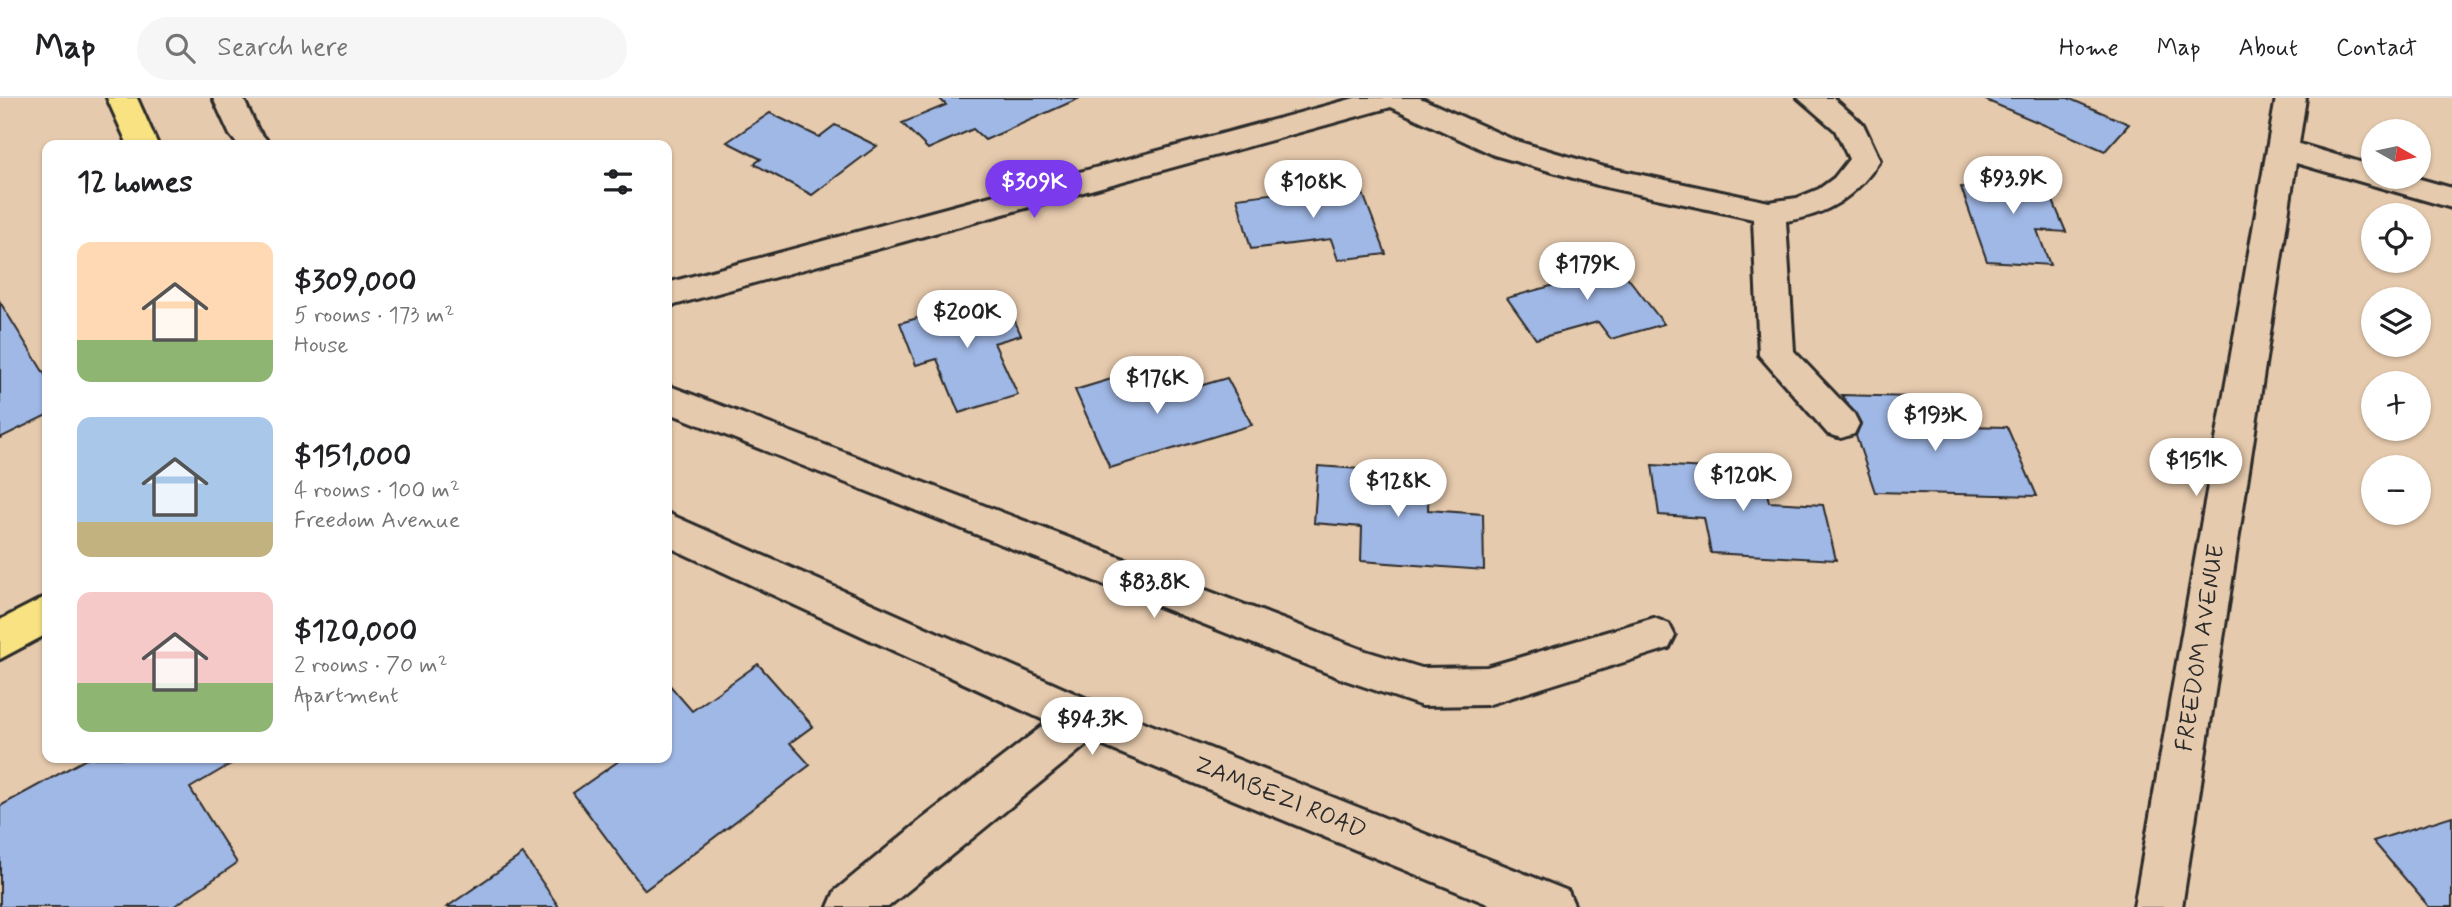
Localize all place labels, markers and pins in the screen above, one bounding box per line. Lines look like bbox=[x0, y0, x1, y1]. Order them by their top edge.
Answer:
pin: $93.9K bbox=[1956, 156, 2070, 216]
pin: $309K bbox=[985, 160, 1083, 220]
pin: $108K bbox=[1264, 160, 1362, 220]
pin: $179K bbox=[1538, 242, 1636, 302]
pin: $200K bbox=[918, 290, 1016, 350]
pin: $176K bbox=[1108, 356, 1206, 416]
pin: $193K bbox=[1886, 394, 1984, 453]
pin: $151K bbox=[2147, 438, 2245, 498]
pin: $120K bbox=[1694, 454, 1792, 513]
pin: $128K bbox=[1349, 460, 1447, 519]
pin: $83.8K bbox=[1097, 560, 1211, 620]
pin: $94.3K bbox=[1035, 698, 1149, 757]

